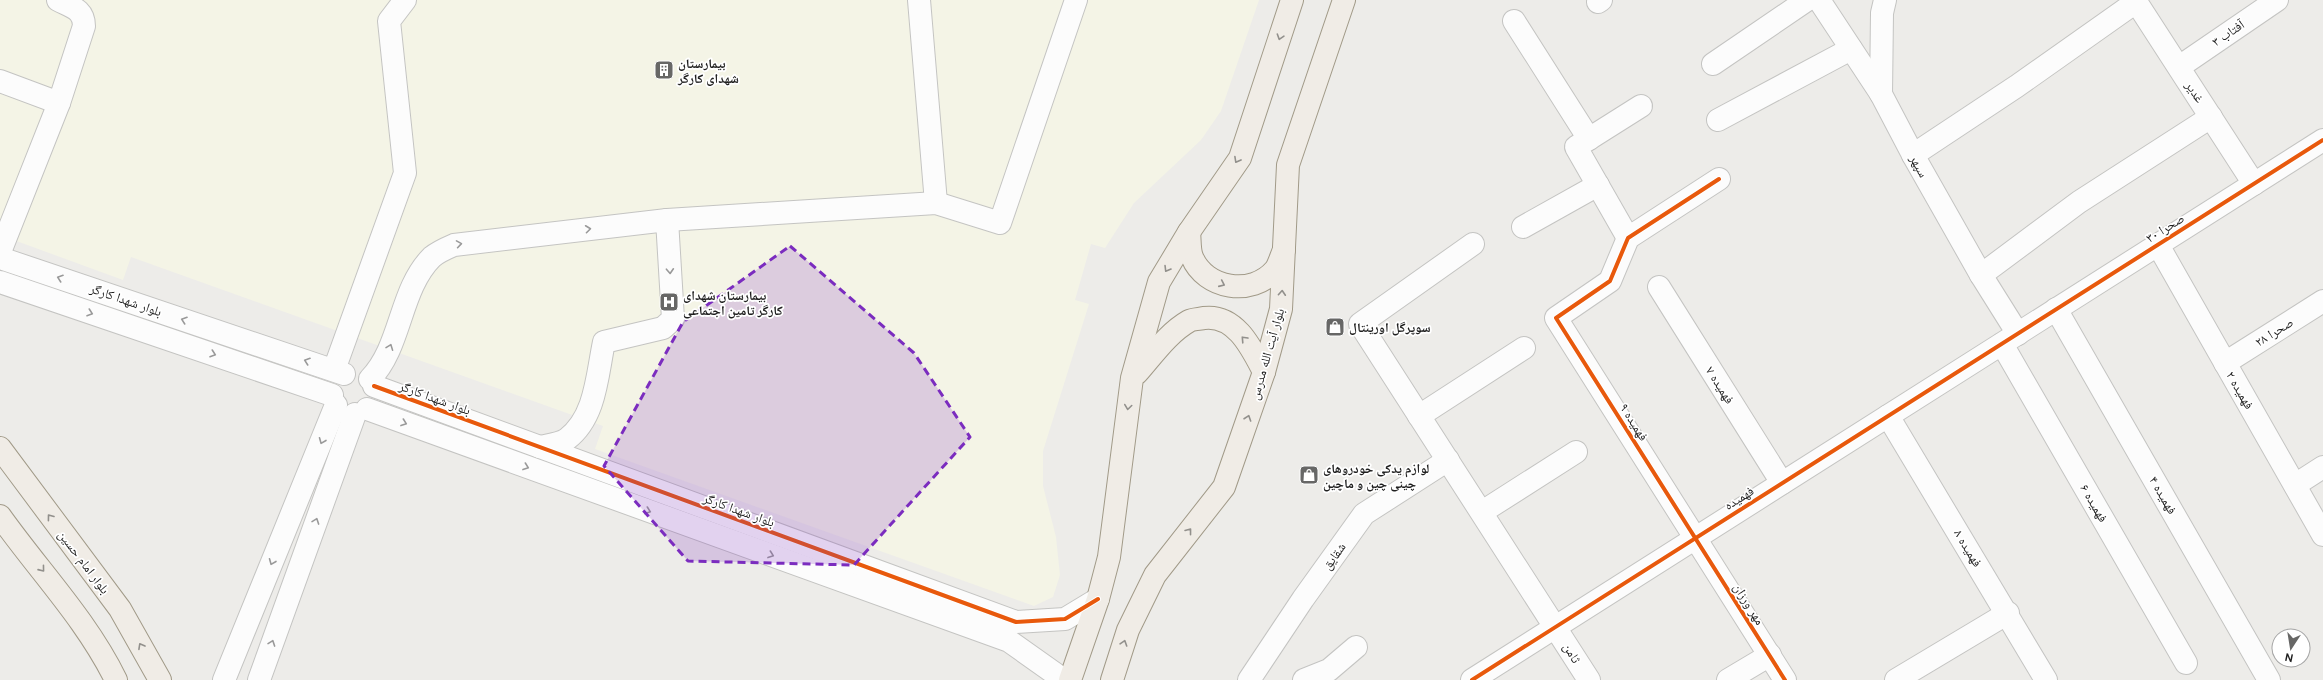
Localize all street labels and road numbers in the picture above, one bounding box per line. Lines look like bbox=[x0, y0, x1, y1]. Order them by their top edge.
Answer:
street label: آفتاب ۳ bbox=[2208, 16, 2248, 50]
street label: غدیر bbox=[2181, 77, 2208, 106]
street label: سپهر bbox=[1905, 151, 1932, 180]
street label: صحرا ۳۰ bbox=[2143, 210, 2187, 246]
street label: بلوار شهدا کارگر bbox=[87, 279, 164, 320]
street label: بلوار آیت الله مدرس bbox=[1246, 306, 1288, 402]
street label: صحرا ۲۸ bbox=[2252, 314, 2296, 350]
street label: فهمیده ۷ bbox=[1702, 363, 1738, 407]
street label: فهمیده ۲ bbox=[2222, 368, 2258, 412]
street label: بلوار شهدا کارگر bbox=[396, 377, 473, 419]
street label: فهمیده ۹ bbox=[1616, 400, 1652, 444]
street label: فهمیده ۴ bbox=[2145, 473, 2181, 517]
street label: فهمیده ۶ bbox=[2076, 481, 2112, 525]
street label: فهمیده bbox=[1721, 482, 1757, 514]
street label: بلوار شهدا کارگر bbox=[700, 489, 777, 531]
street label: فهمیده ۸ bbox=[1950, 526, 1986, 570]
street label: بلوار امام حسین bbox=[54, 527, 114, 597]
street label: شقایق bbox=[1318, 539, 1350, 573]
street label: مهر ورزان bbox=[1729, 580, 1769, 628]
street label: ثامن bbox=[1559, 640, 1585, 667]

